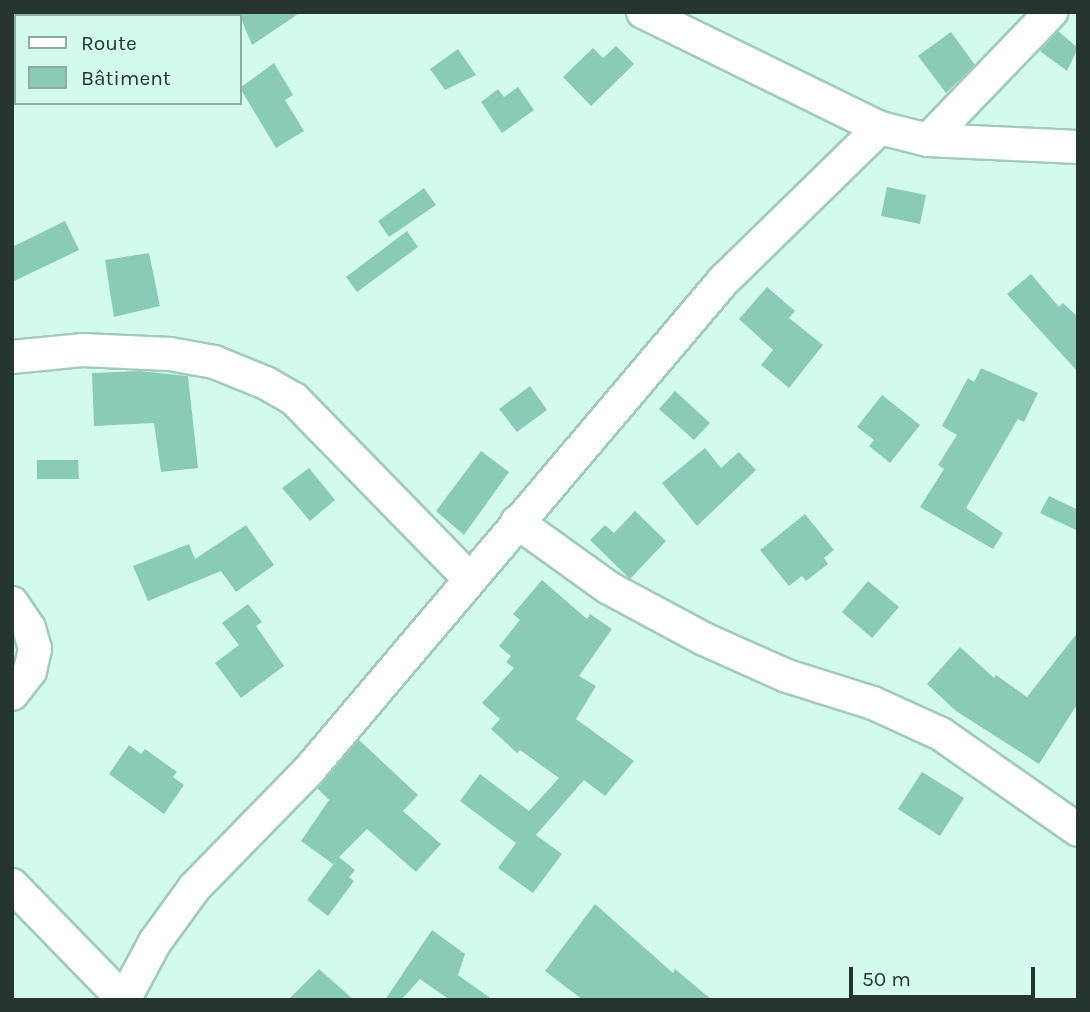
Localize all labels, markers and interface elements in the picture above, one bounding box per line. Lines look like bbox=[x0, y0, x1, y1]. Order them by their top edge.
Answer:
legend bbox=[14, 14, 242, 105]
text: Route bbox=[81, 31, 137, 55]
text: Bâtiment bbox=[81, 66, 171, 90]
scale bar bbox=[852, 953, 1038, 997]
text: 50 m bbox=[862, 967, 911, 991]

